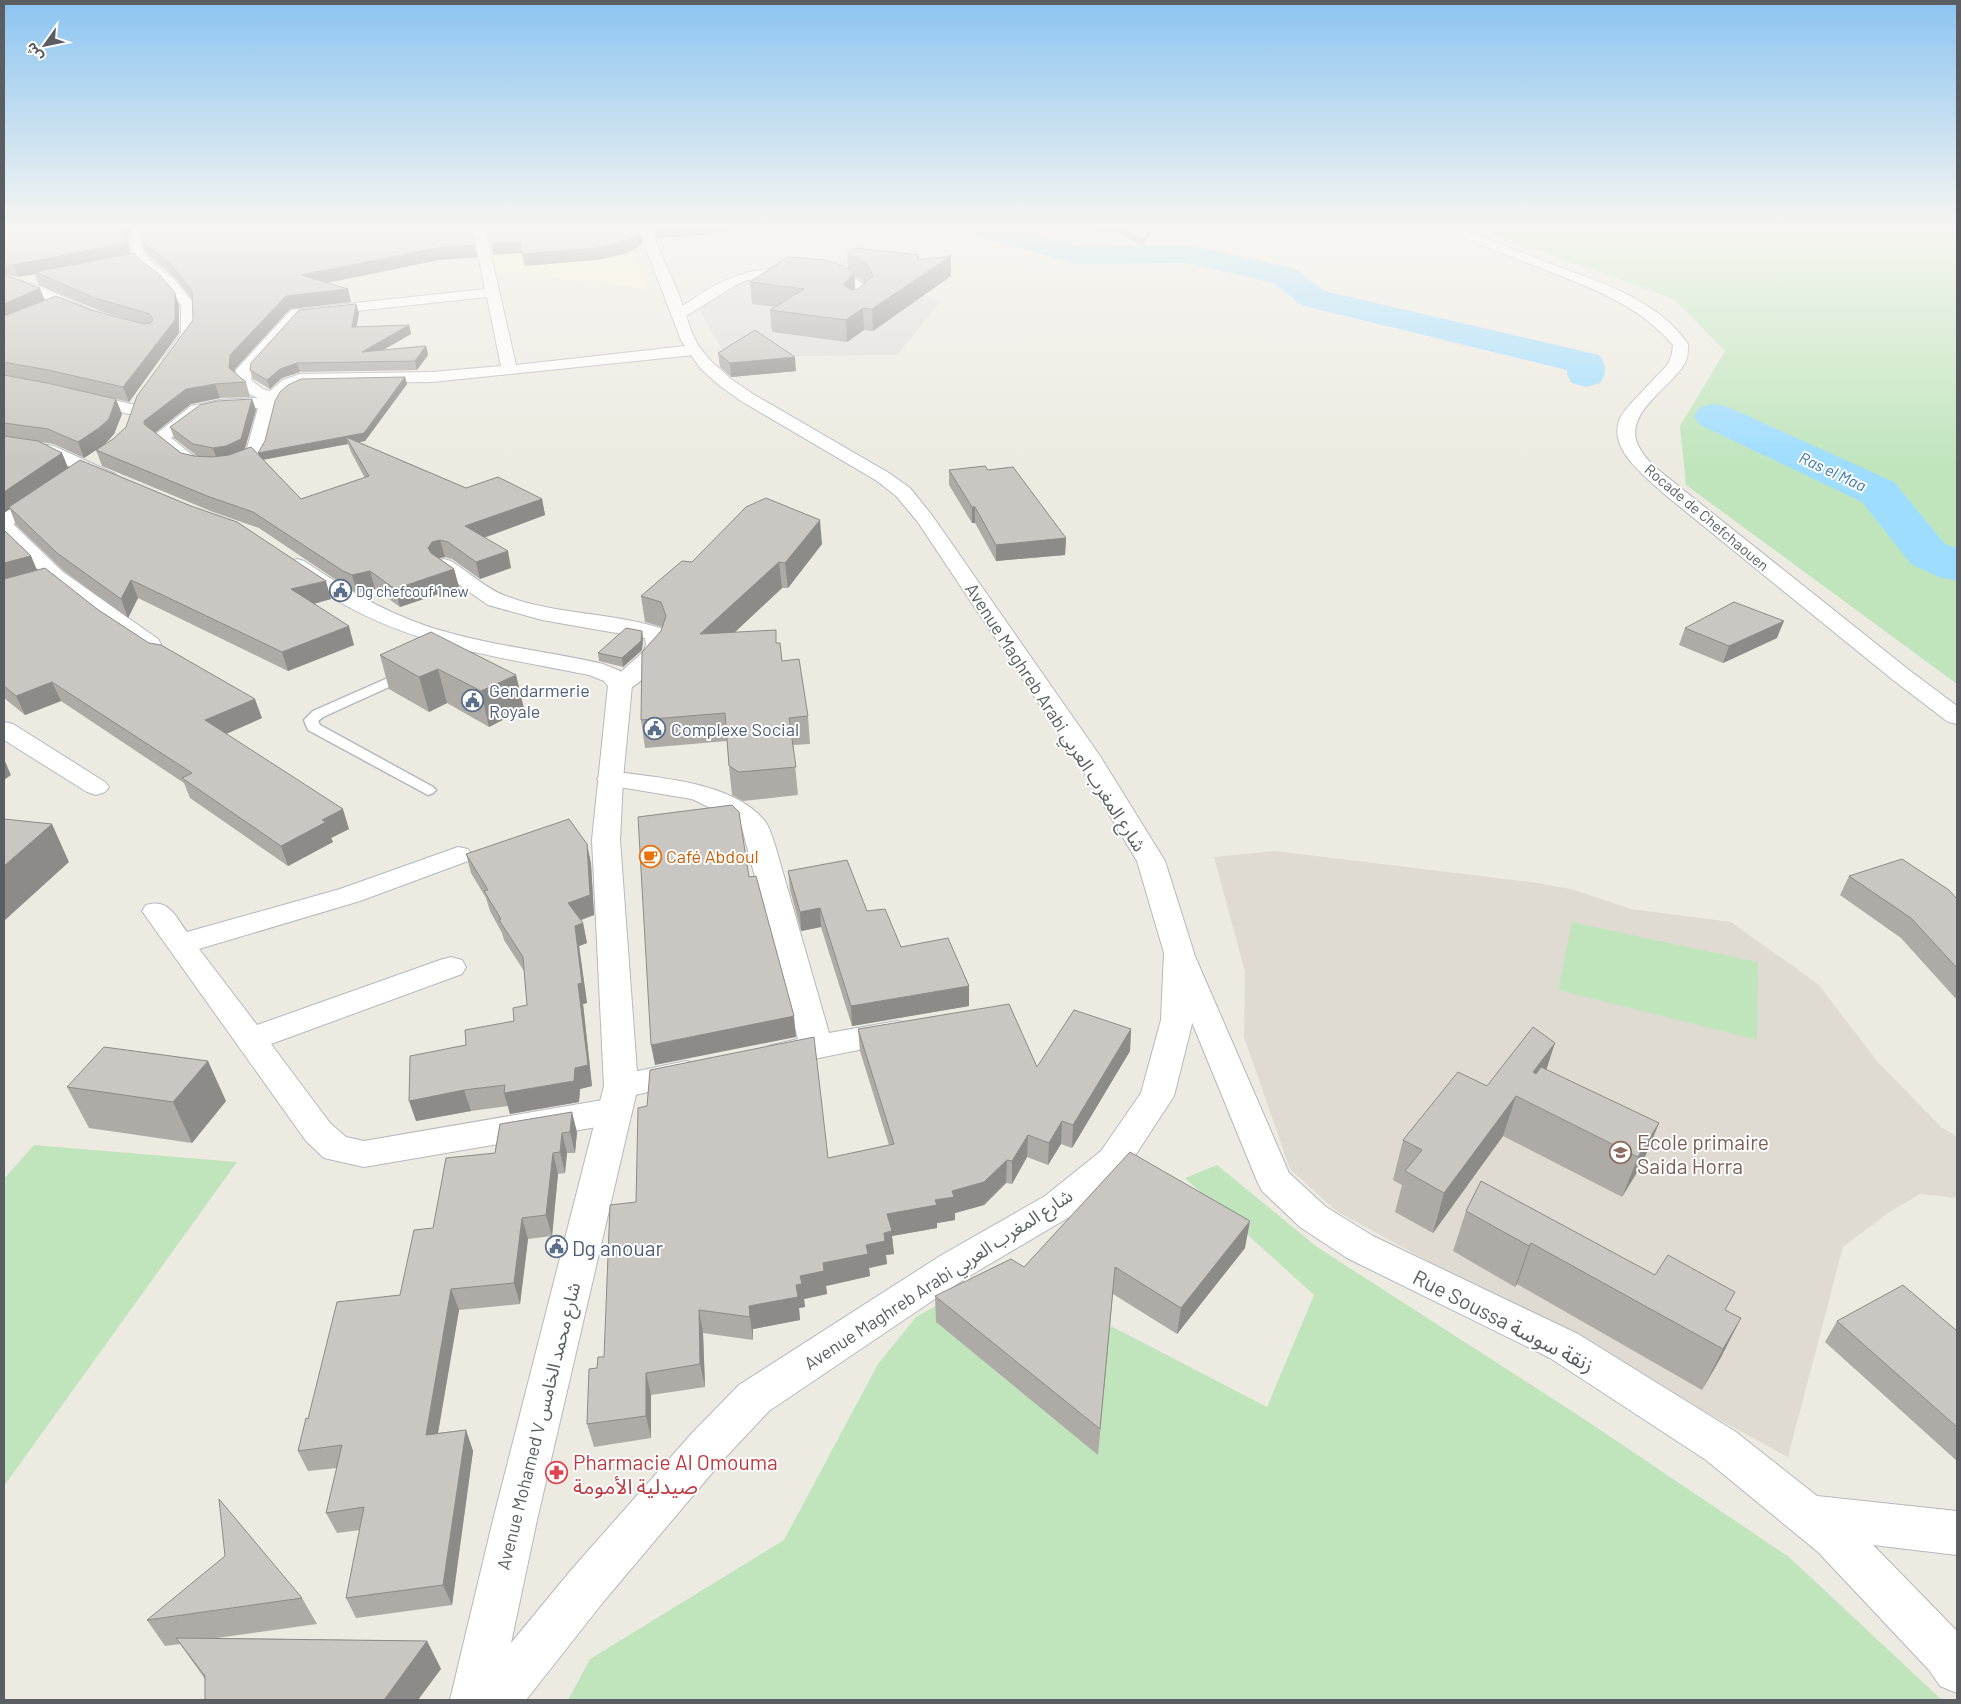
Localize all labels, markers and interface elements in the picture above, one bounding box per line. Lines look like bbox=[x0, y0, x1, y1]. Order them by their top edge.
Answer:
north arrow bbox=[20, 20, 70, 70]
text: ش bbox=[21, 40, 46, 65]
water label: Ras el Maa bbox=[1797, 447, 1869, 495]
street label: Rocade de Chefchaouen bbox=[1641, 460, 1773, 574]
public building icon: Dg chefcouf 1new bbox=[328, 579, 352, 603]
street label: Avenue Maghreb Arabi شارع المغرب العربي bbox=[958, 579, 1151, 857]
place label: Dg chefcouf 1new bbox=[356, 582, 469, 600]
place label: Gendarmerie Royale bbox=[489, 679, 590, 722]
public building icon: Gendarmerie Royale bbox=[461, 688, 485, 712]
public building icon: Complexe Social bbox=[643, 717, 667, 741]
place label: Complexe Social bbox=[671, 718, 799, 740]
cafe icon: Café Abdoul bbox=[638, 844, 662, 868]
place label: Café Abdoul bbox=[666, 845, 759, 867]
place label: Ecole primaire Saida Horra bbox=[1637, 1129, 1769, 1178]
school or university icon: Ecole primaire Saida Horra bbox=[1609, 1141, 1633, 1165]
street label: Avenue Maghreb Arabi شارع المغرب العربي bbox=[800, 1184, 1078, 1377]
public building icon: Dg anouar bbox=[544, 1235, 568, 1259]
place label: Dg anouar bbox=[572, 1235, 663, 1260]
street label: Rue Soussa زنقة سوسة bbox=[1409, 1263, 1599, 1377]
street label: Avenue Mohamed V شارع محمد الخامس bbox=[492, 1280, 588, 1573]
place label: Pharmacie Al Omouma صيدلية الأمومة bbox=[573, 1449, 778, 1499]
pharmacy icon: Pharmacie Al Omouma صيدلية الأمومة bbox=[545, 1461, 569, 1485]

